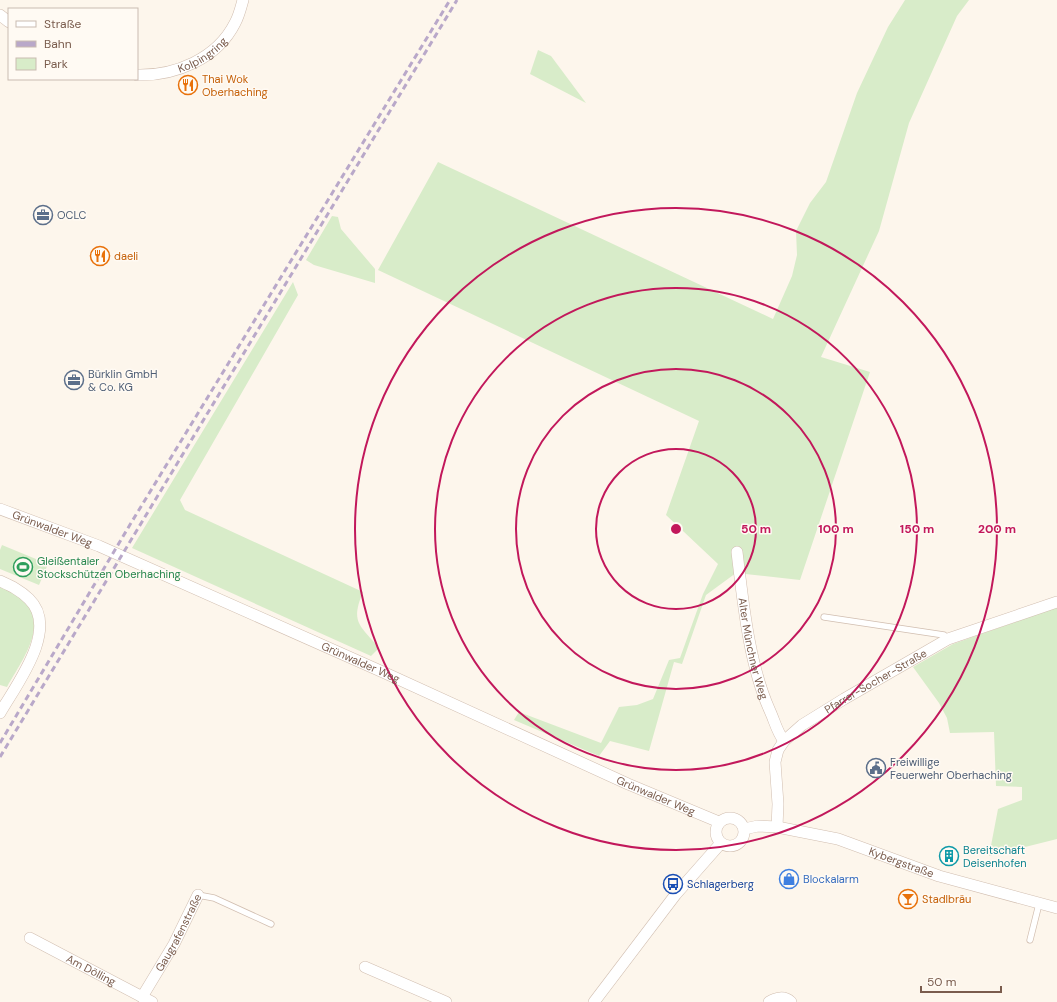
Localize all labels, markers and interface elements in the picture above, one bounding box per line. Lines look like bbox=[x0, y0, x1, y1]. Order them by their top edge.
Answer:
legend bbox=[8, 8, 138, 80]
text: Straße bbox=[44, 16, 81, 32]
street label: Kolpingring bbox=[176, 34, 230, 76]
text: Bahn bbox=[44, 36, 72, 52]
text: Park bbox=[44, 56, 68, 72]
place label: Thai Wok Oberhaching bbox=[202, 72, 268, 99]
restaurant icon: Thai Wok Oberhaching bbox=[177, 74, 199, 96]
office icon: OCLC bbox=[32, 204, 54, 226]
place label: OCLC bbox=[57, 208, 86, 222]
restaurant icon: daeli bbox=[89, 245, 111, 267]
place label: daeli bbox=[114, 249, 138, 263]
place label: Bürklin GmbH & Co. KG bbox=[88, 367, 157, 394]
office icon: Bürklin GmbH & Co. KG bbox=[63, 369, 85, 391]
street label: Grünwalder Weg bbox=[11, 507, 94, 550]
text: 50 m bbox=[741, 521, 771, 537]
text: 100 m bbox=[818, 521, 854, 537]
text: 150 m bbox=[900, 521, 934, 537]
text: 200 m bbox=[978, 521, 1016, 537]
centre of rings bbox=[669, 522, 683, 536]
place label: Gleißentaler Stockschützen Oberhaching bbox=[37, 554, 181, 581]
sports icon: Gleißentaler Stockschützen Oberhaching bbox=[12, 556, 34, 578]
street label: Alter Münchner Weg bbox=[736, 597, 772, 701]
street label: Grünwalder Weg bbox=[319, 639, 402, 686]
street label: Pfarrer-Socher-Straße bbox=[822, 646, 929, 716]
place label: Freiwillige Feuerwehr Oberhaching bbox=[890, 755, 1012, 782]
public building icon: Freiwillige Feuerwehr Oberhaching bbox=[865, 757, 887, 779]
street label: Grünwalder Weg bbox=[614, 773, 698, 818]
place label: Bereitschaft Deisenhofen bbox=[963, 843, 1026, 870]
street label: Kybergstraße bbox=[867, 844, 936, 881]
building icon: Bereitschaft Deisenhofen bbox=[938, 845, 960, 867]
shop icon: Blockalarm bbox=[778, 868, 800, 890]
place label: Blockalarm bbox=[803, 872, 859, 886]
bus stop icon: Schlagerberg bbox=[662, 873, 684, 895]
place label: Schlagerberg bbox=[687, 877, 754, 891]
bar icon: Stadlbräu bbox=[897, 888, 919, 910]
street label: Gaugrafenstraße bbox=[152, 891, 205, 974]
place label: Stadlbräu bbox=[922, 892, 971, 906]
street label: Am Dölling bbox=[64, 951, 118, 989]
scale bar bbox=[921, 968, 1001, 994]
text: 50 m bbox=[927, 974, 956, 990]

